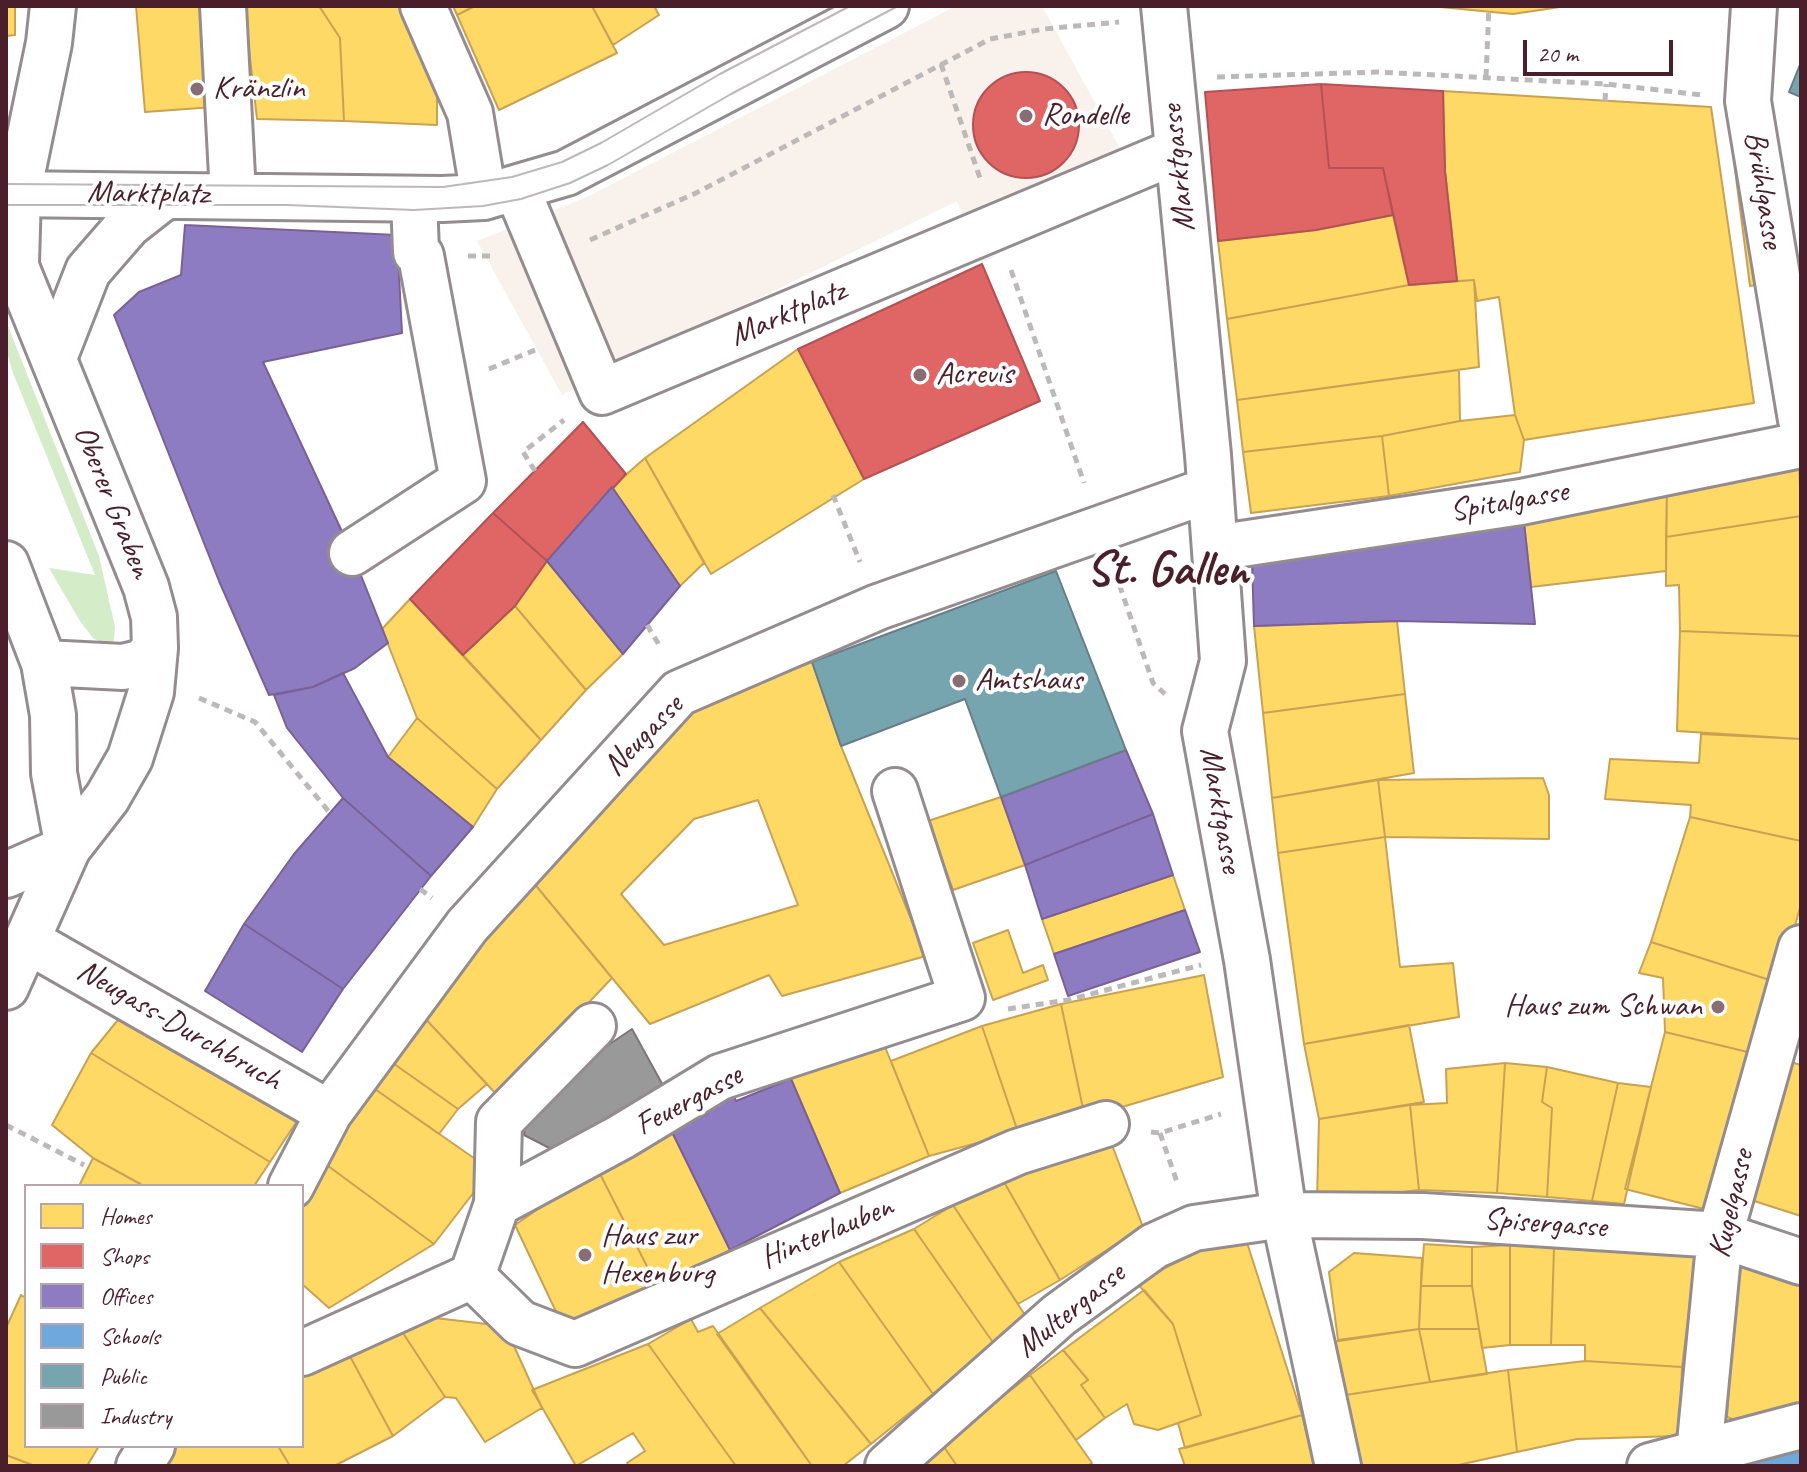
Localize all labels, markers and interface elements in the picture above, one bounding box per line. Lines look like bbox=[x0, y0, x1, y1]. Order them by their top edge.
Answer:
scale bar bbox=[1527, 24, 1677, 74]
text: 20 m bbox=[1537, 39, 1578, 69]
place label: Kränzlin bbox=[213, 70, 305, 108]
marker: Kränzlin bbox=[188, 80, 206, 98]
place label: Rondelle bbox=[1042, 97, 1129, 135]
street label: Marktgasse bbox=[1153, 103, 1205, 233]
marker: Rondelle bbox=[1017, 107, 1035, 125]
street label: Brühlgasse bbox=[1735, 129, 1791, 251]
street label: Marktplatz bbox=[87, 174, 209, 214]
street label: Marktplatz bbox=[724, 273, 852, 355]
place label: Acrevis bbox=[936, 356, 1013, 394]
marker: Acrevis bbox=[911, 366, 929, 384]
street label: Oberer Graben bbox=[64, 420, 160, 584]
street label: Spitalgasse bbox=[1447, 473, 1571, 531]
district label: St. Gallen bbox=[1086, 542, 1248, 600]
place label: Amtshaus bbox=[975, 662, 1082, 700]
marker: Amtshaus bbox=[950, 672, 968, 690]
street label: Neugasse bbox=[596, 687, 692, 785]
street label: Marktgasse bbox=[1190, 744, 1250, 876]
street label: Neugass-Durchbruch bbox=[70, 952, 288, 1100]
place label: Haus zum Schwan bbox=[1505, 988, 1702, 1026]
marker: Haus zum Schwan bbox=[1709, 998, 1727, 1016]
street label: Feuergasse bbox=[629, 1057, 749, 1145]
street label: Kugelgasse bbox=[1701, 1146, 1763, 1262]
legend bbox=[24, 1184, 304, 1448]
street label: Hinterlauben bbox=[755, 1188, 899, 1278]
text: Homes bbox=[100, 1201, 151, 1231]
street label: Spisergasse bbox=[1482, 1201, 1608, 1247]
place label: Haus zur Hexenburg bbox=[601, 1218, 714, 1293]
text: Shops bbox=[100, 1241, 149, 1271]
marker: Haus zur Hexenburg bbox=[576, 1246, 594, 1264]
street label: Multergasse bbox=[1009, 1255, 1133, 1367]
text: Offices bbox=[100, 1281, 152, 1311]
text: Schools bbox=[100, 1321, 160, 1351]
text: Public bbox=[100, 1361, 147, 1391]
text: Industry bbox=[100, 1401, 171, 1431]

